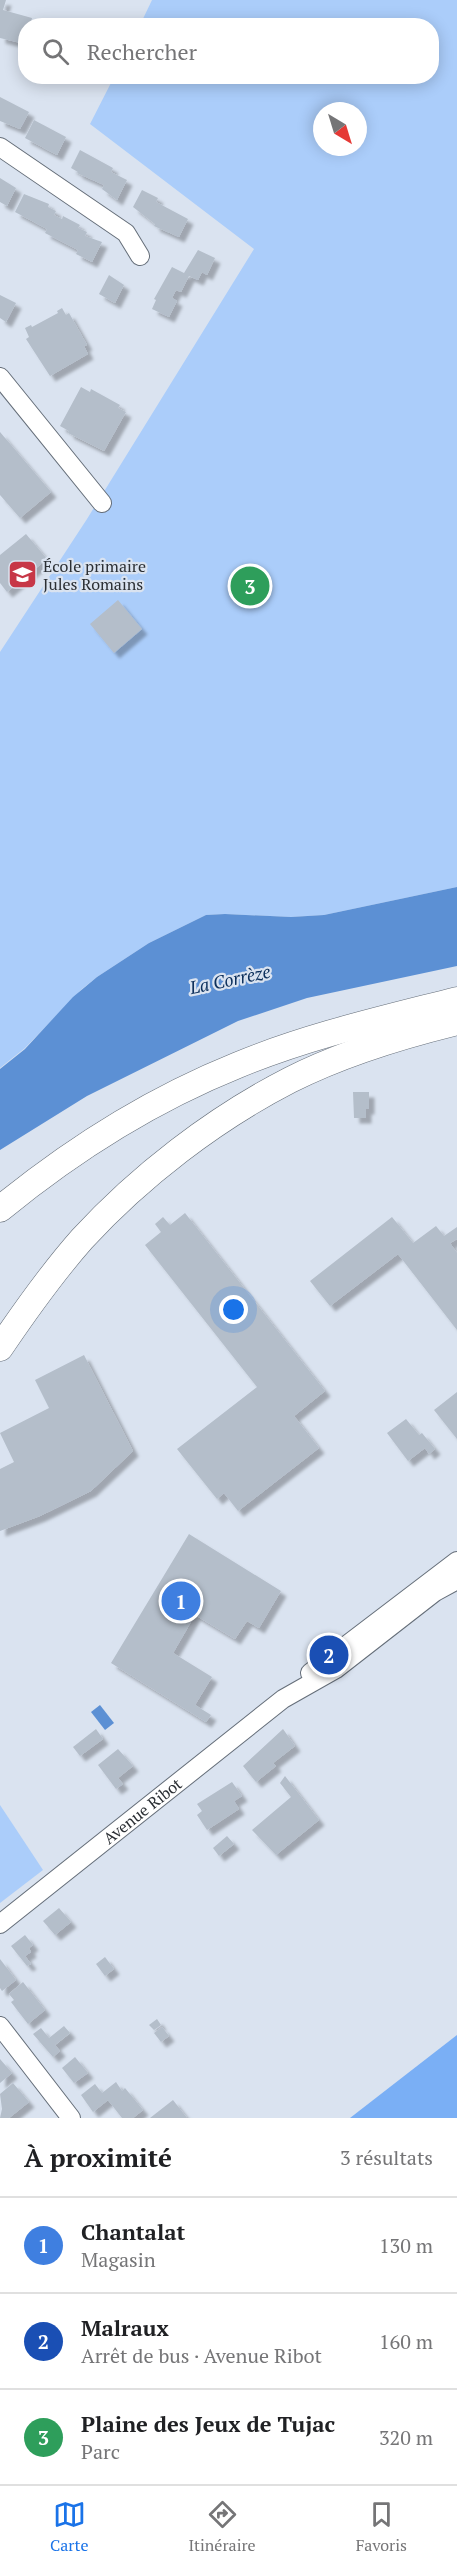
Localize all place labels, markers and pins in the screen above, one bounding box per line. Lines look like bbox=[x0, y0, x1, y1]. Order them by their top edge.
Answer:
place label: École primaire Jules Romains bbox=[43, 555, 146, 595]
school or university icon: École primaire Jules Romains bbox=[6, 559, 38, 591]
pin: 3 bbox=[230, 564, 270, 608]
pin: 1 bbox=[162, 1578, 201, 1624]
pin: 2 bbox=[310, 1632, 348, 1678]

